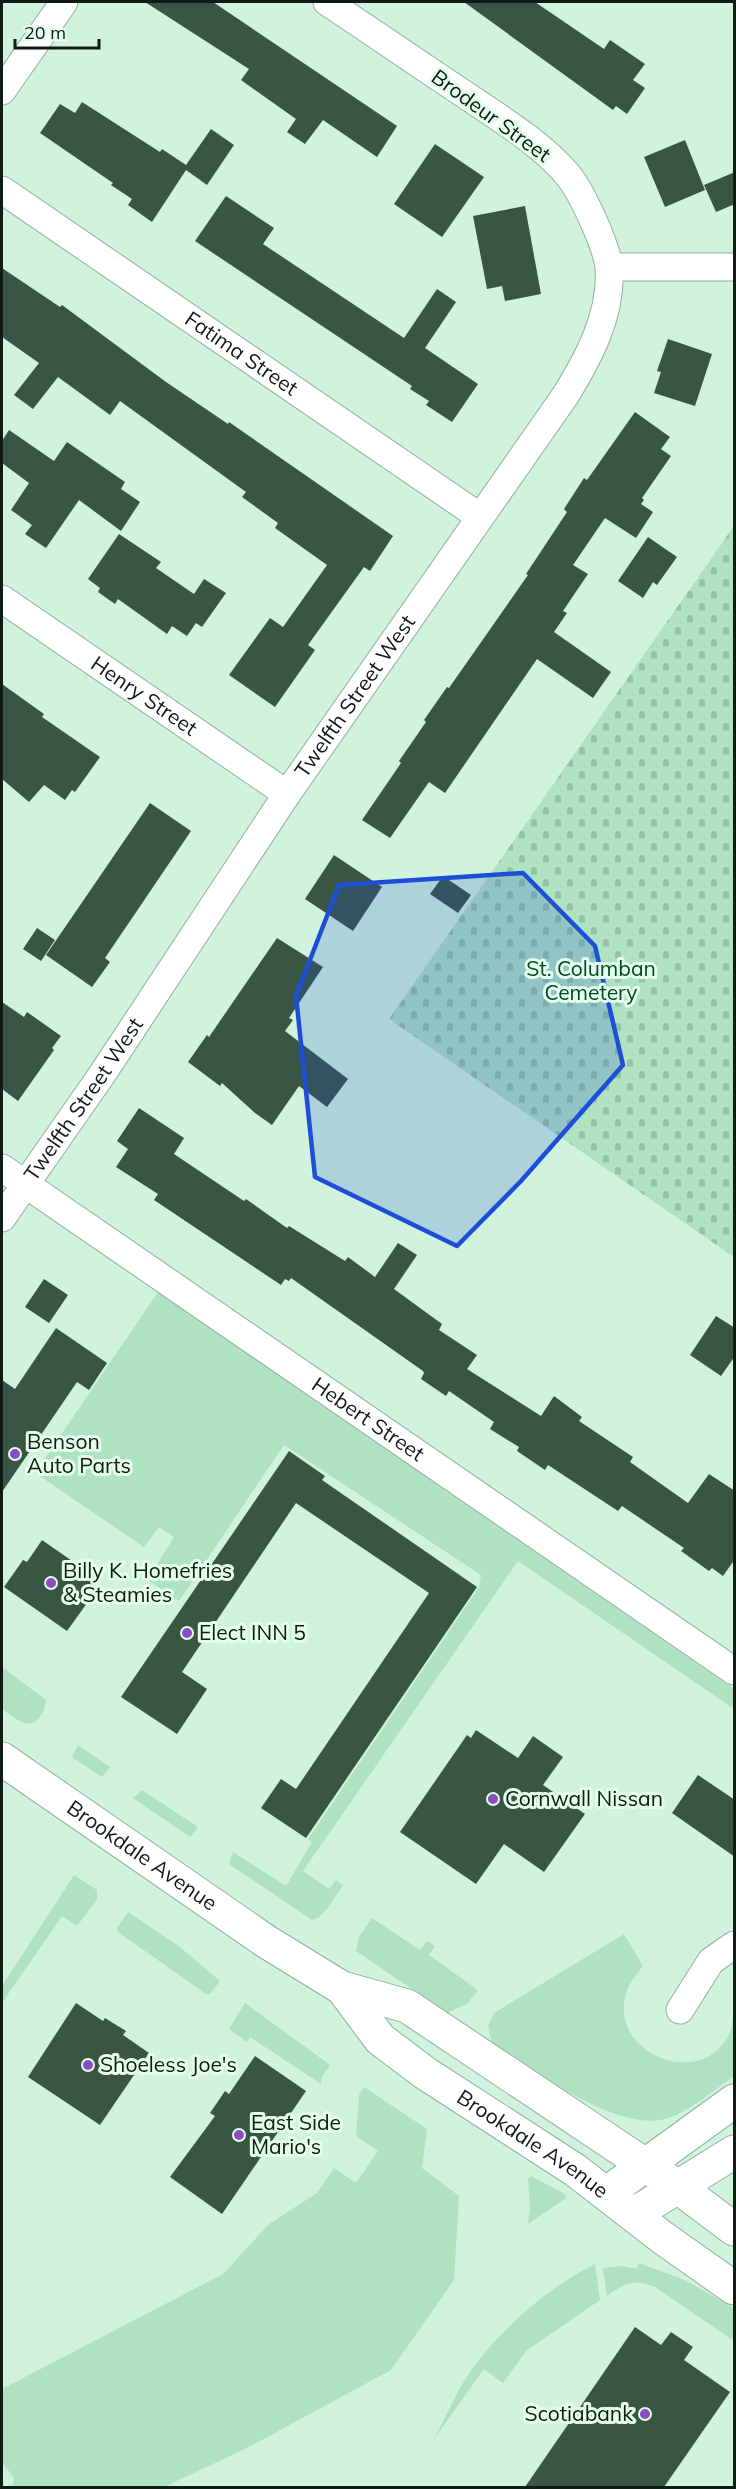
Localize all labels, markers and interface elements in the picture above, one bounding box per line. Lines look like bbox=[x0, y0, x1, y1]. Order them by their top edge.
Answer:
scale bar bbox=[15, 12, 99, 50]
text: 20 m bbox=[24, 21, 66, 44]
street label: Brodeur Street bbox=[427, 63, 556, 167]
street label: Fatima Street bbox=[181, 305, 303, 401]
street label: Twelfth Street West bbox=[289, 609, 420, 782]
street label: Henry Street bbox=[86, 650, 203, 741]
park label: St. Columban Cemetery bbox=[526, 955, 656, 1005]
street label: Twelfth Street West bbox=[18, 1012, 148, 1186]
street label: Hebert Street bbox=[307, 1371, 430, 1466]
place label: Benson Auto Parts bbox=[27, 1428, 131, 1478]
marker: Benson Auto Parts bbox=[8, 1447, 22, 1461]
place label: Billy K. Homefries & Steamies bbox=[63, 1557, 232, 1607]
marker: Billy K. Homefries & Steamies bbox=[44, 1576, 58, 1590]
place label: Elect INN 5 bbox=[199, 1619, 306, 1645]
marker: Elect INN 5 bbox=[180, 1626, 194, 1640]
place label: Cornwall Nissan bbox=[505, 1785, 663, 1811]
marker: Cornwall Nissan bbox=[486, 1792, 500, 1806]
street label: Brookdale Avenue bbox=[62, 1794, 223, 1916]
place label: Shoeless Joe's bbox=[100, 2051, 237, 2077]
marker: Shoeless Joe's bbox=[81, 2058, 95, 2072]
street label: Brookdale Avenue bbox=[453, 2083, 614, 2203]
place label: East Side Mario's bbox=[251, 2109, 341, 2159]
marker: East Side Mario's bbox=[232, 2128, 246, 2142]
place label: Scotiabank bbox=[525, 2400, 633, 2426]
marker: Scotiabank bbox=[638, 2407, 652, 2421]

